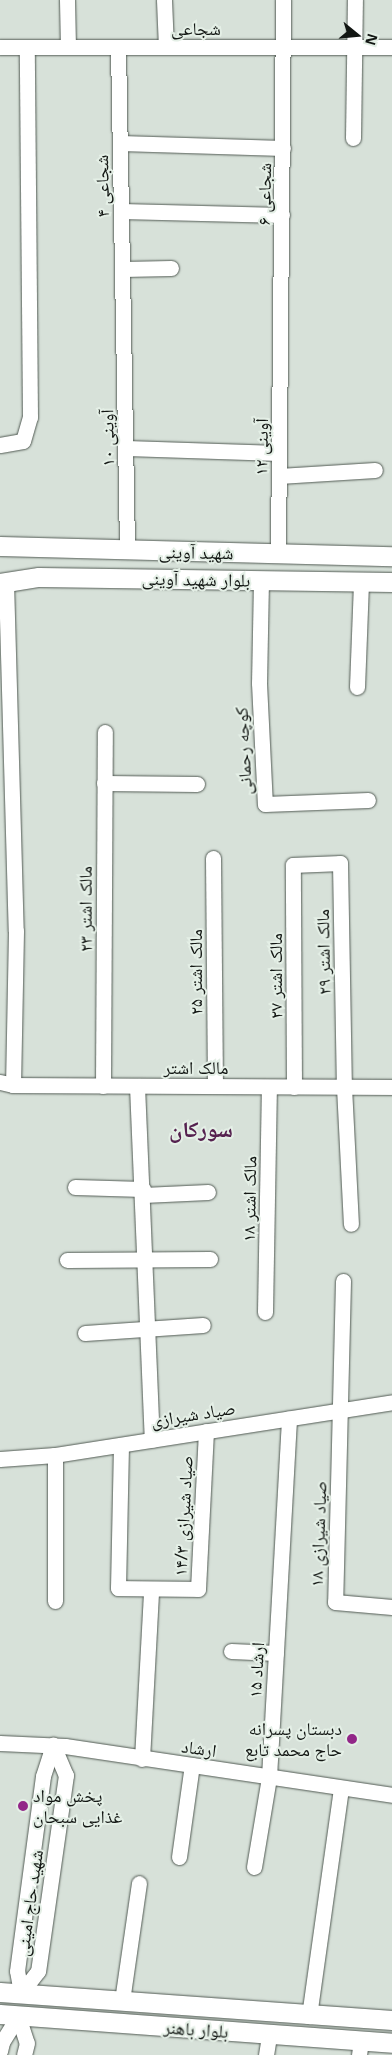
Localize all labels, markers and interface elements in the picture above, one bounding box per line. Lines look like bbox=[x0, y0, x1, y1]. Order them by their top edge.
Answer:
north arrow bbox=[332, 10, 382, 60]
street label: شجاعی bbox=[171, 17, 221, 39]
text: N bbox=[361, 31, 383, 48]
street label: شجاعی ۴ bbox=[91, 155, 113, 217]
street label: شجاعی ۶ bbox=[253, 163, 275, 225]
street label: ۱۰ آوینی bbox=[96, 409, 118, 467]
street label: ۱۲ آوینی bbox=[250, 418, 272, 476]
street label: شهید آوینی bbox=[158, 541, 234, 563]
street label: بلوار شهید آوینی bbox=[142, 567, 250, 591]
street label: کوچه رحمانی bbox=[230, 707, 256, 795]
street label: مالک اشتر ۲۳ bbox=[74, 866, 96, 952]
street label: مالک اشتر ۲۹ bbox=[311, 909, 335, 995]
street label: مالک اشتر ۲۵ bbox=[184, 929, 206, 1015]
street label: مالک اشتر ۲۷ bbox=[264, 933, 286, 1019]
street label: مالک اشتر bbox=[163, 1056, 229, 1078]
district label: سورکان bbox=[169, 1116, 233, 1142]
street label: مالک اشتر ۱۸ bbox=[237, 1156, 261, 1242]
street label: صیاد شیرازی bbox=[149, 1397, 237, 1431]
street label: صیاد شیرازی ۱۴/۳ bbox=[169, 1455, 197, 1577]
street label: صیاد شیرازی ۱۸ bbox=[305, 1481, 331, 1587]
street label: ارشاد ۱۵ bbox=[244, 1642, 268, 1698]
place label: دبستان پسرانه حاج محمد تابع bbox=[245, 1718, 342, 1760]
marker: دبستان پسرانه حاج محمد تابع bbox=[346, 1733, 358, 1745]
street label: ارشاد bbox=[180, 1735, 218, 1761]
place label: پخش مواد غذایی سبحان bbox=[33, 1785, 122, 1828]
marker: پخش مواد غذایی سبحان bbox=[17, 1800, 29, 1812]
street label: شهید حاج امینی bbox=[11, 1848, 47, 1958]
street label: بلوار باهنر bbox=[163, 2016, 229, 2042]

